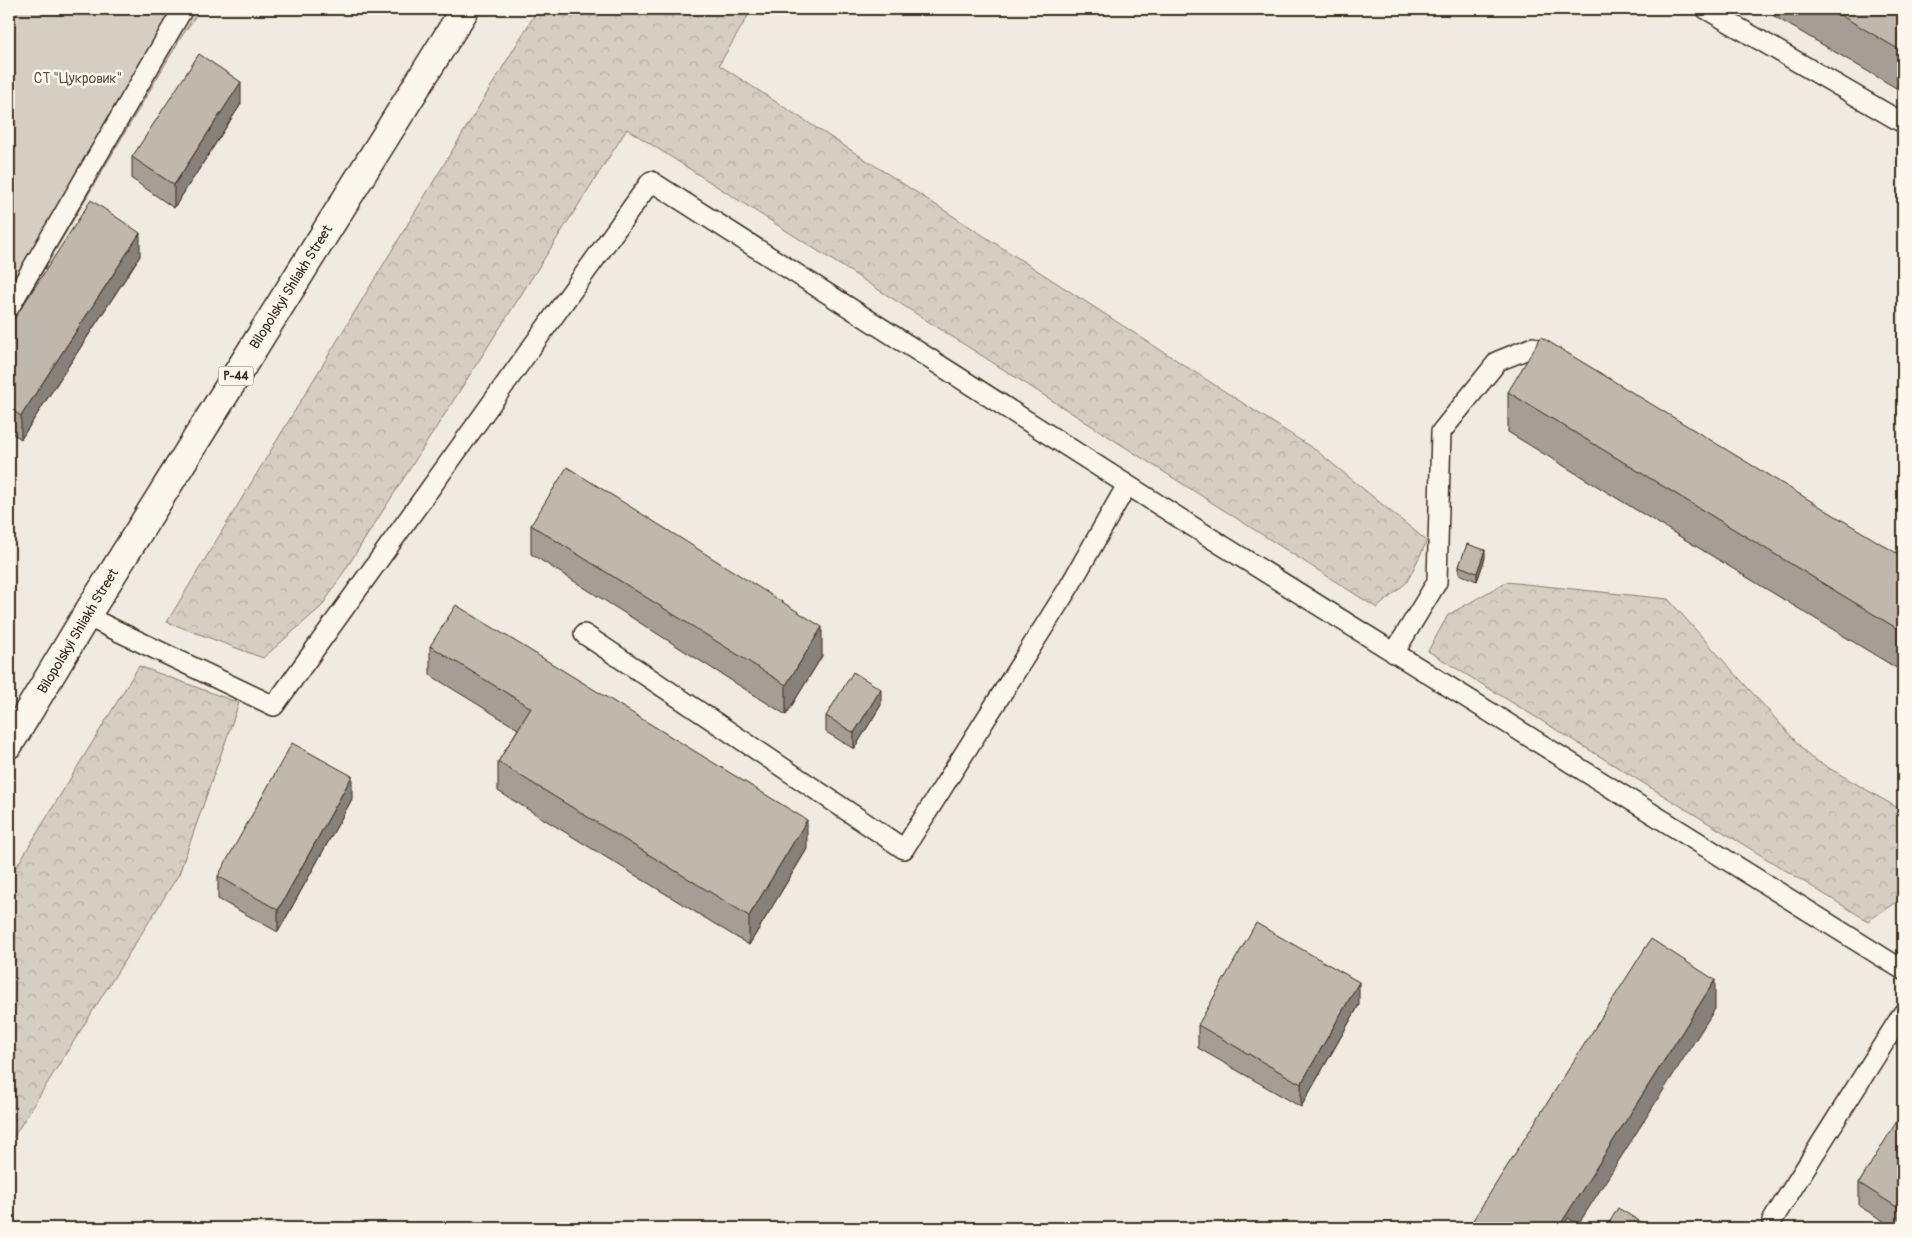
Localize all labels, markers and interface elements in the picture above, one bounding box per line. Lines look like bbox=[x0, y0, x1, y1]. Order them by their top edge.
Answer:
park label: СТ "Цукровик" bbox=[34, 70, 122, 87]
street label: Bilopolskyi Shliakh Street bbox=[246, 222, 336, 352]
road number: Р-44 bbox=[218, 366, 254, 386]
street label: Bilopolskyi Shliakh Street bbox=[34, 565, 122, 697]

